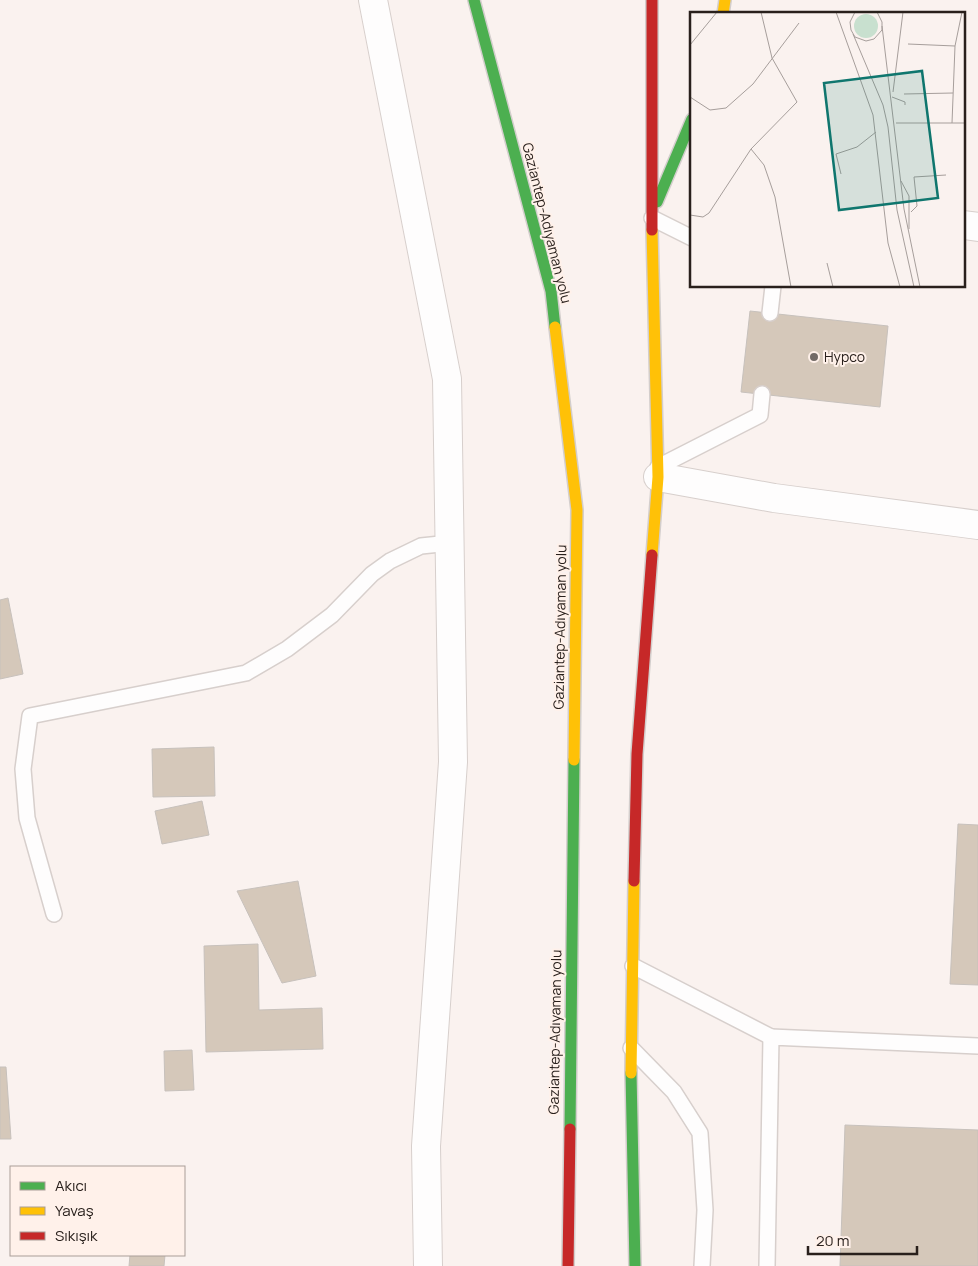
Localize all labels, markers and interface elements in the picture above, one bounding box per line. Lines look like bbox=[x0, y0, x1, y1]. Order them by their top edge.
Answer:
inset map bbox=[690, 12, 966, 288]
street label: Gaziantep-Adıyaman yolu bbox=[518, 141, 577, 305]
place label: Hypco bbox=[824, 347, 865, 366]
marker: Hypco bbox=[808, 351, 820, 363]
street label: Gaziantep-Adıyaman yolu bbox=[549, 545, 570, 709]
street label: Gaziantep-Adıyaman yolu bbox=[544, 950, 565, 1114]
legend bbox=[10, 1166, 185, 1256]
text: Akıcı bbox=[55, 1175, 87, 1196]
text: Yavaş bbox=[55, 1200, 94, 1221]
scale bar bbox=[808, 1224, 917, 1256]
text: Sıkışık bbox=[55, 1225, 98, 1246]
text: 20 m bbox=[816, 1230, 849, 1251]

